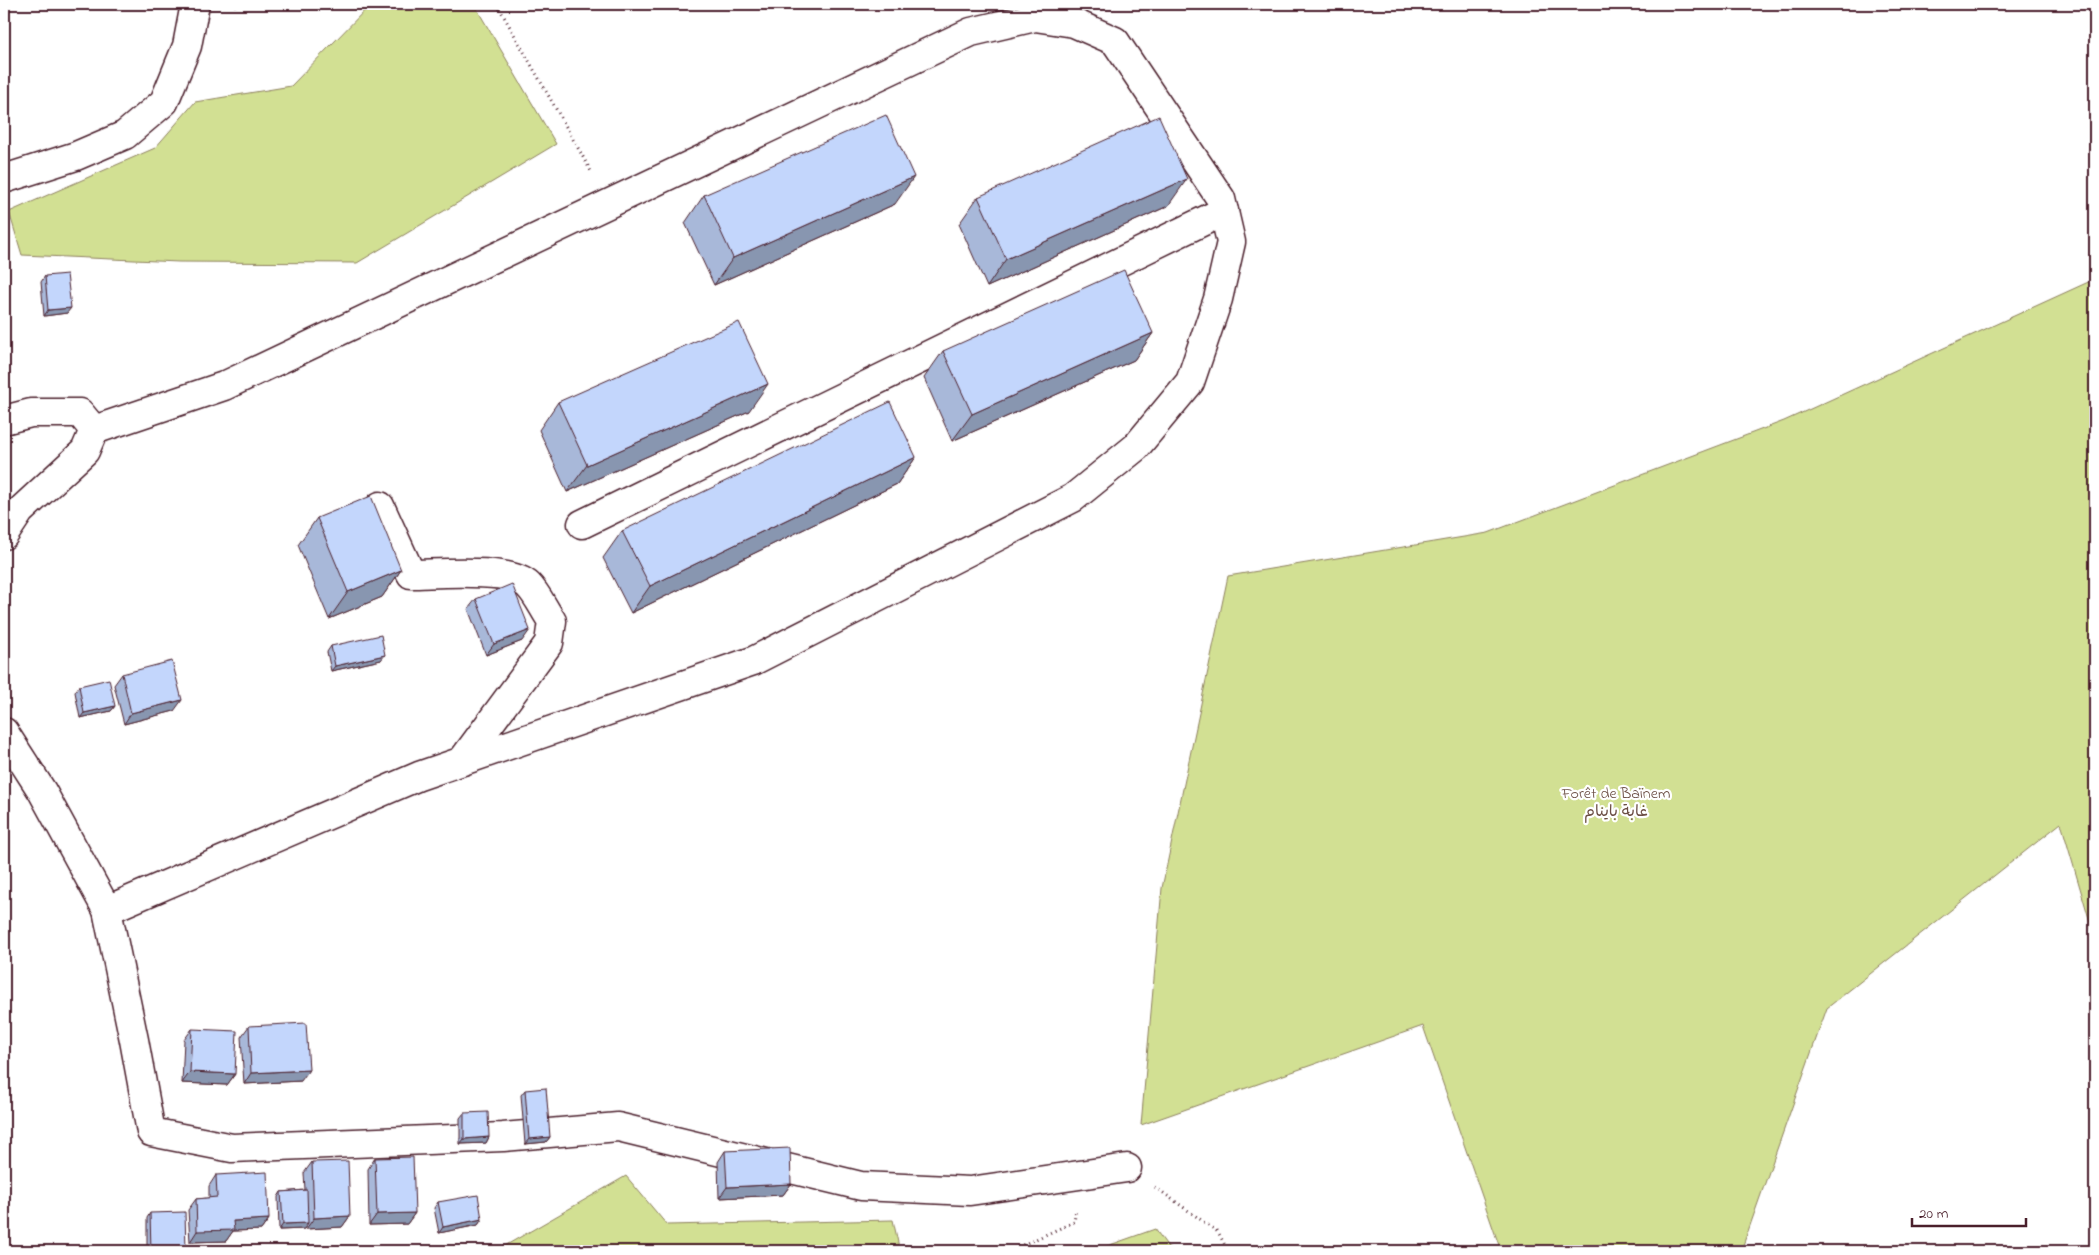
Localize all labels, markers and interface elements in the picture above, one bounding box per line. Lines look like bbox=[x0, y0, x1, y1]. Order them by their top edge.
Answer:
park label: Forêt de Baïnem غابة باينام bbox=[1561, 782, 1670, 824]
scale bar bbox=[1912, 1195, 2025, 1227]
text: 20 m bbox=[1919, 1203, 1949, 1225]

